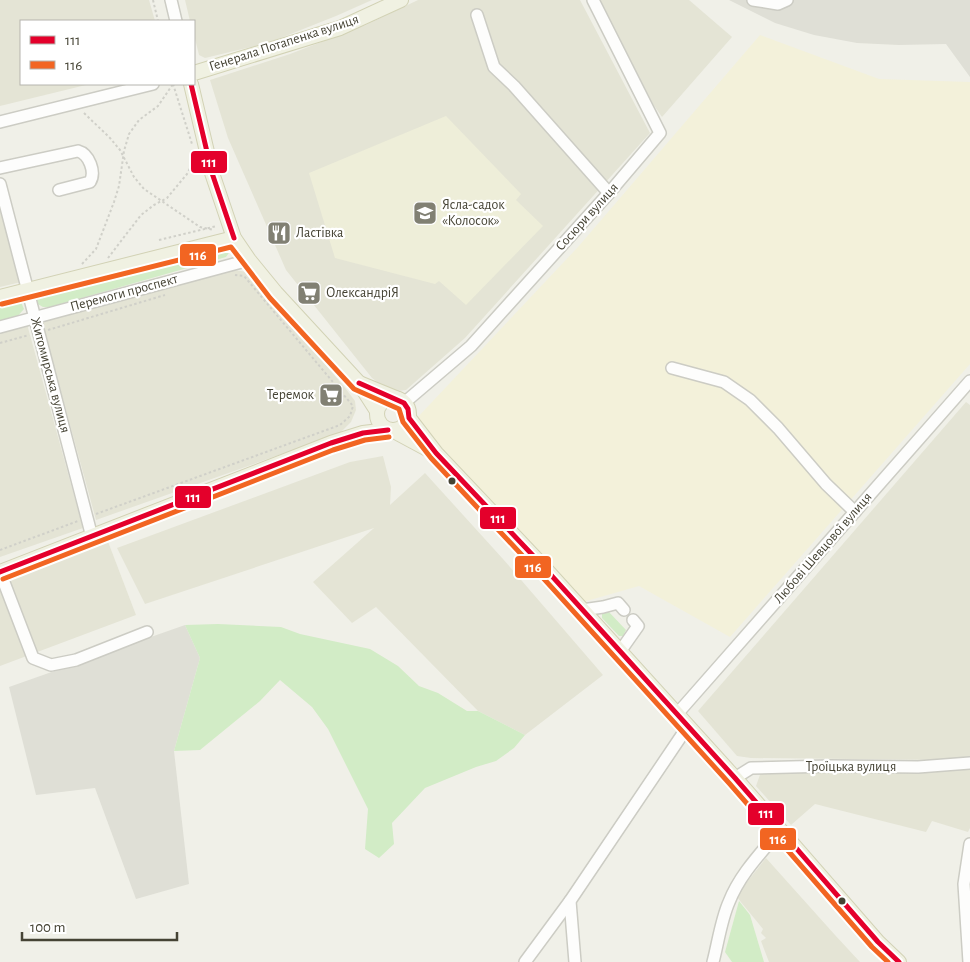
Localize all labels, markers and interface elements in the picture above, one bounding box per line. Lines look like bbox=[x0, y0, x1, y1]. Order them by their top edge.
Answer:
street label: Генерала Потапенка вулиця bbox=[207, 12, 361, 74]
legend bbox=[20, 20, 195, 85]
text: 111 bbox=[65, 33, 80, 48]
text: 116 bbox=[65, 58, 82, 73]
line badge: 111 bbox=[190, 150, 228, 174]
text: 111 bbox=[201, 156, 217, 170]
street label: Сосюри вулиця bbox=[553, 180, 621, 254]
place label: Ясла-садок «Колосок» bbox=[442, 198, 505, 228]
school or university icon: Ясла-садок «Колосок» bbox=[412, 200, 438, 226]
restaurant icon: Ластівка bbox=[266, 220, 292, 246]
place label: Ластівка bbox=[296, 226, 344, 240]
line badge: 116 bbox=[179, 243, 217, 267]
text: 116 bbox=[190, 249, 207, 263]
street label: Перемоги проспект bbox=[69, 272, 180, 314]
supermarket icon: ОлександріЯ bbox=[296, 280, 322, 306]
place label: ОлександріЯ bbox=[326, 286, 399, 300]
street label: Житомирська вулиця bbox=[28, 316, 72, 434]
supermarket icon: Теремок bbox=[318, 382, 344, 408]
place label: Теремок bbox=[267, 388, 315, 402]
unlabelled marker bbox=[447, 476, 457, 486]
line badge: 111 bbox=[174, 485, 212, 509]
street label: Любові Шевцової вулиця bbox=[771, 490, 875, 606]
text: 111 bbox=[185, 491, 201, 505]
line badge: 111 bbox=[479, 506, 517, 530]
text: 111 bbox=[490, 512, 506, 526]
line badge: 116 bbox=[514, 555, 552, 579]
text: 116 bbox=[525, 561, 542, 575]
street label: Троїцька вулиця bbox=[806, 760, 896, 774]
line badge: 111 bbox=[747, 802, 785, 826]
text: 111 bbox=[758, 807, 774, 821]
line badge: 116 bbox=[759, 827, 797, 851]
text: 116 bbox=[770, 833, 787, 847]
unlabelled marker bbox=[837, 896, 847, 906]
scale bar bbox=[22, 910, 178, 942]
text: 100 m bbox=[30, 920, 65, 935]

